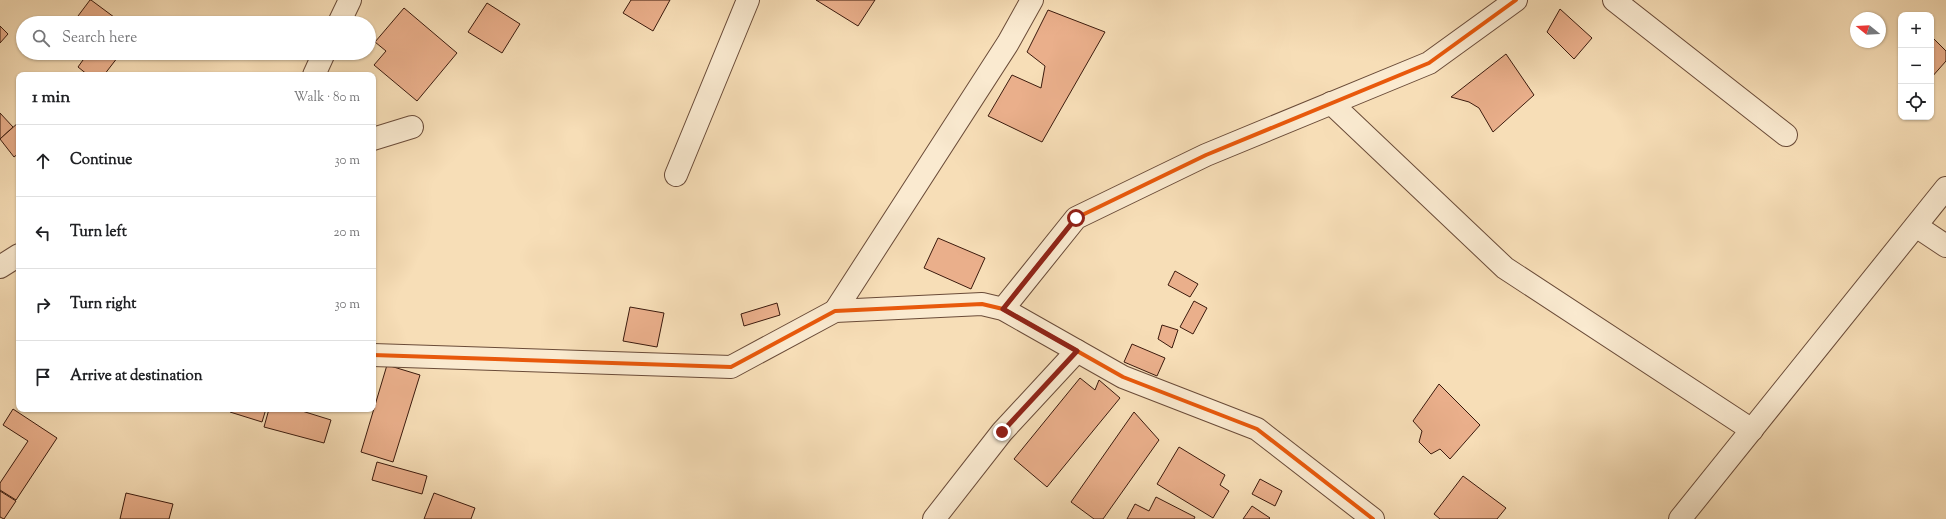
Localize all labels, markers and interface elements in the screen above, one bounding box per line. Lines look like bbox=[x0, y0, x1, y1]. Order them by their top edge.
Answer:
north arrow bbox=[1850, 12, 1886, 48]
map controls bbox=[1898, 12, 1934, 120]
button: + bbox=[1898, 12, 1934, 48]
search box bbox=[16, 16, 376, 60]
icon: search bbox=[30, 27, 52, 49]
text: Search here bbox=[62, 28, 137, 49]
button: − bbox=[1898, 48, 1934, 84]
button: locate bbox=[1898, 84, 1934, 120]
text: 1 min bbox=[32, 86, 70, 110]
text: Walk · 80 m bbox=[294, 89, 360, 107]
icon: ahead bbox=[32, 150, 54, 172]
text: Continue bbox=[70, 150, 132, 171]
text: 30 m bbox=[334, 152, 360, 170]
route start bbox=[1067, 209, 1085, 227]
icon: left bbox=[32, 222, 54, 244]
text: Turn left bbox=[70, 222, 127, 243]
text: 20 m bbox=[334, 224, 360, 242]
icon: right bbox=[32, 294, 54, 316]
text: Turn right bbox=[70, 294, 136, 315]
text: 30 m bbox=[334, 296, 360, 314]
icon: arrive bbox=[32, 366, 54, 388]
text: Arrive at destination bbox=[70, 366, 203, 387]
route end bbox=[993, 423, 1011, 441]

